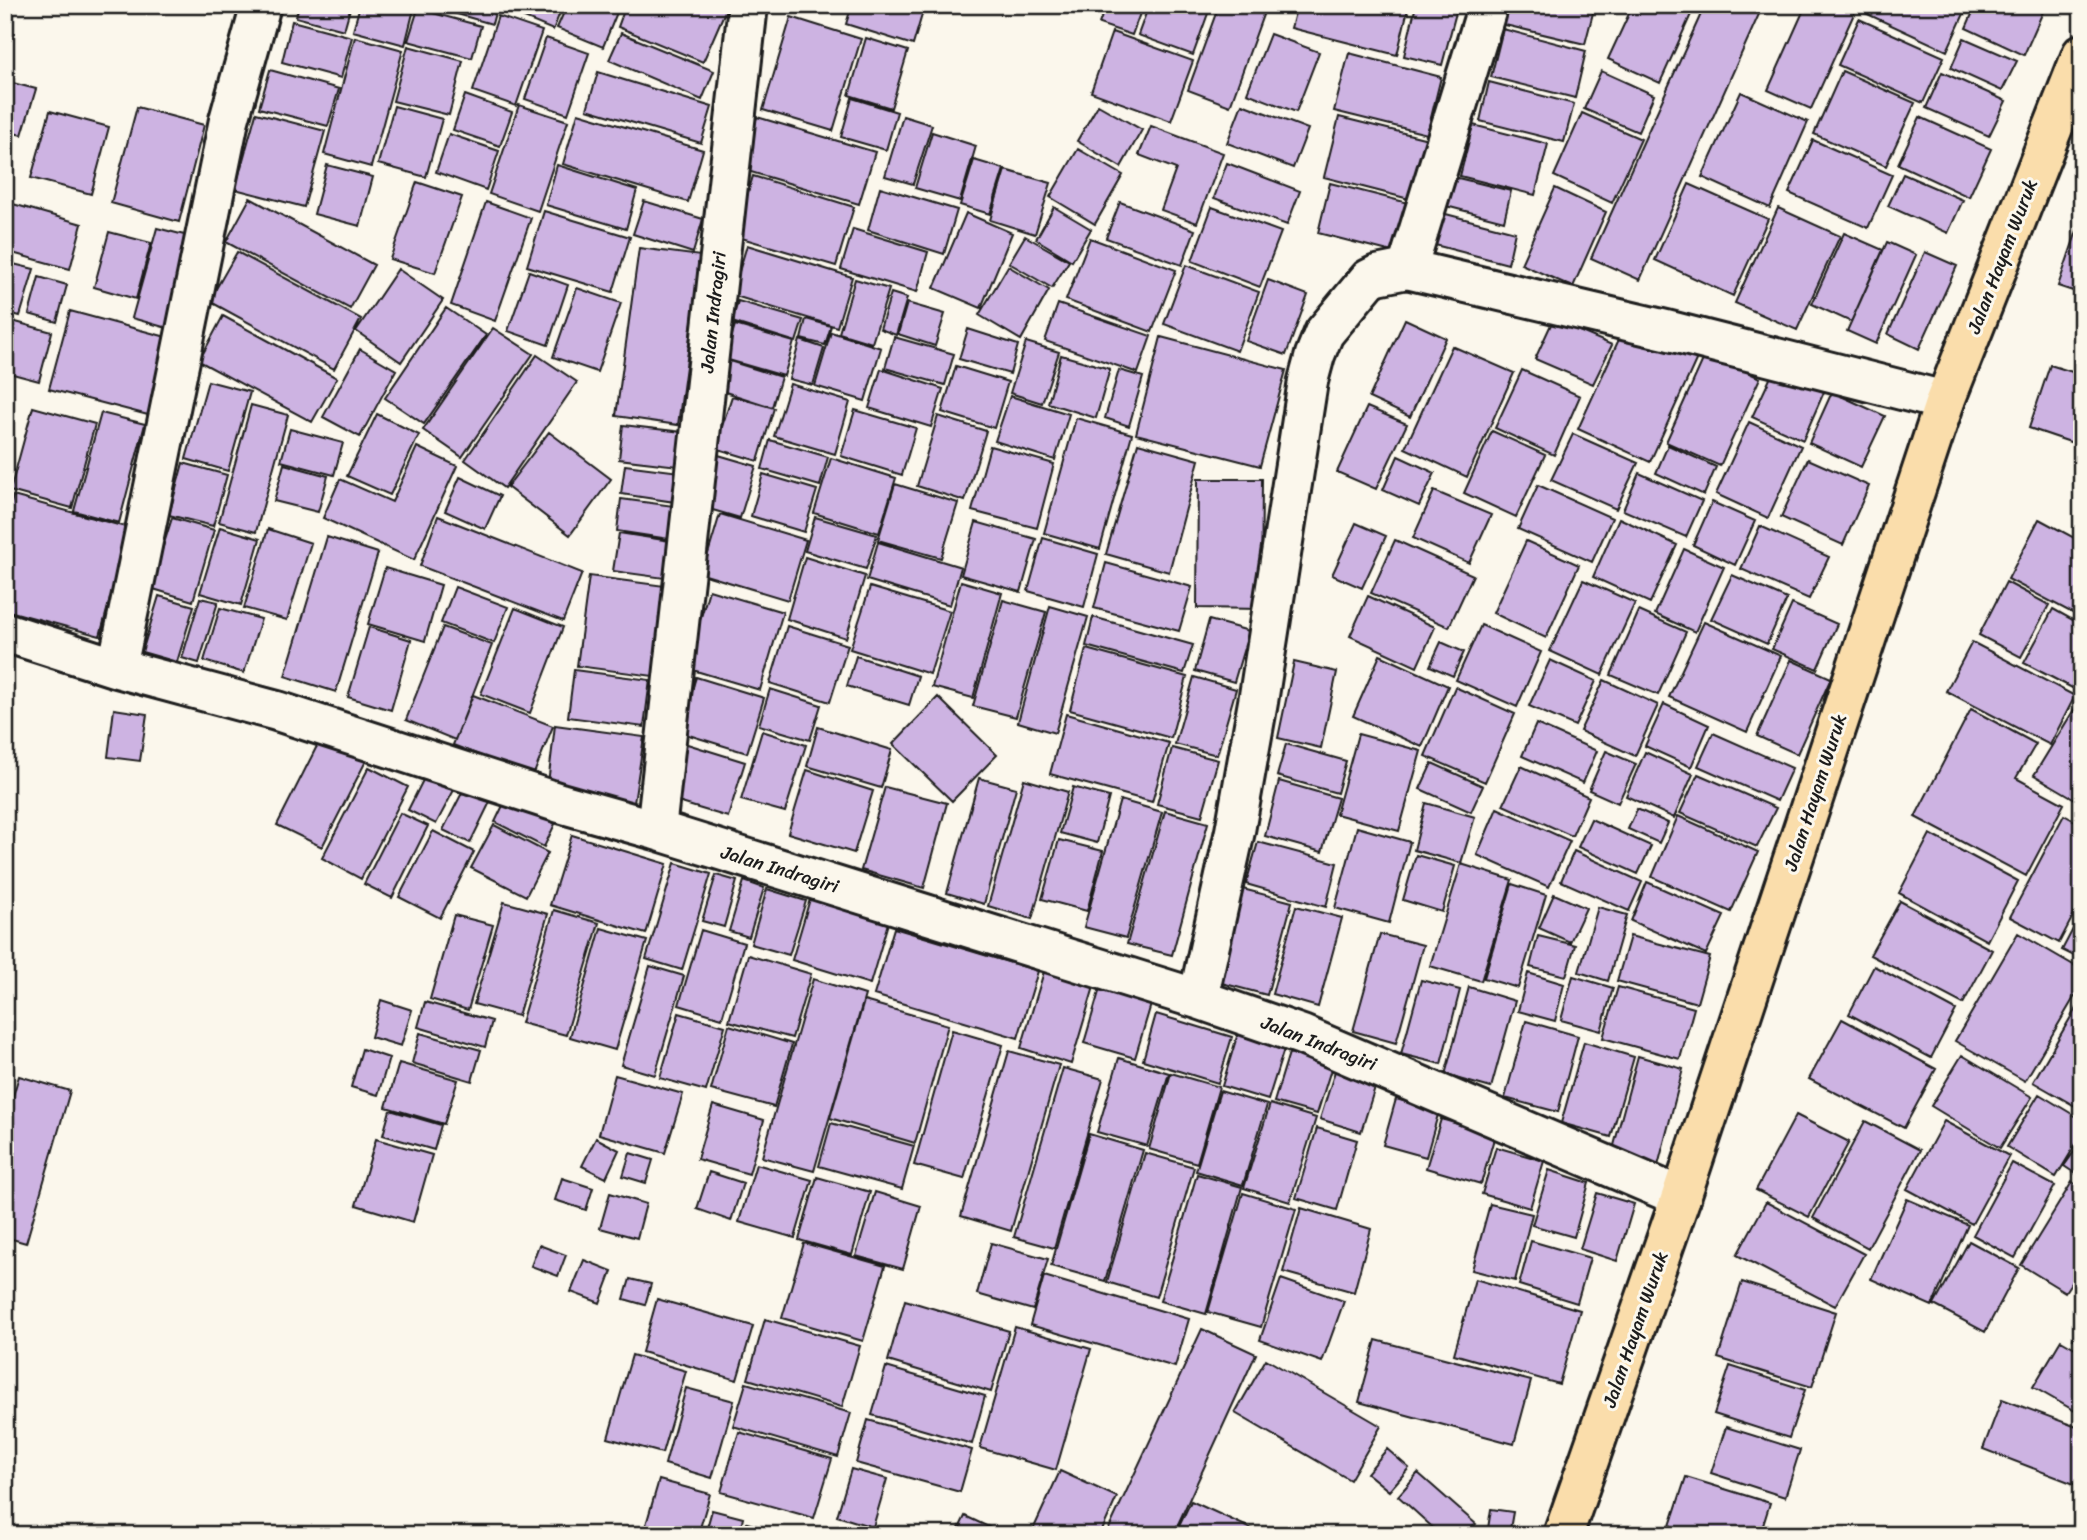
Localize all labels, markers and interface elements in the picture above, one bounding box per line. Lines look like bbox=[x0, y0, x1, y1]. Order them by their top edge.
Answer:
street label: Jalan Hayam Wuruk bbox=[1957, 174, 2047, 339]
street label: Jalan Indragiri bbox=[690, 249, 736, 375]
street label: Jalan Hayam Wuruk bbox=[1774, 709, 1856, 876]
street label: Jalan Indragiri bbox=[716, 835, 844, 903]
street label: Jalan Indragiri bbox=[1255, 1005, 1382, 1080]
street label: Jalan Hayam Wuruk bbox=[1592, 1246, 1677, 1413]

